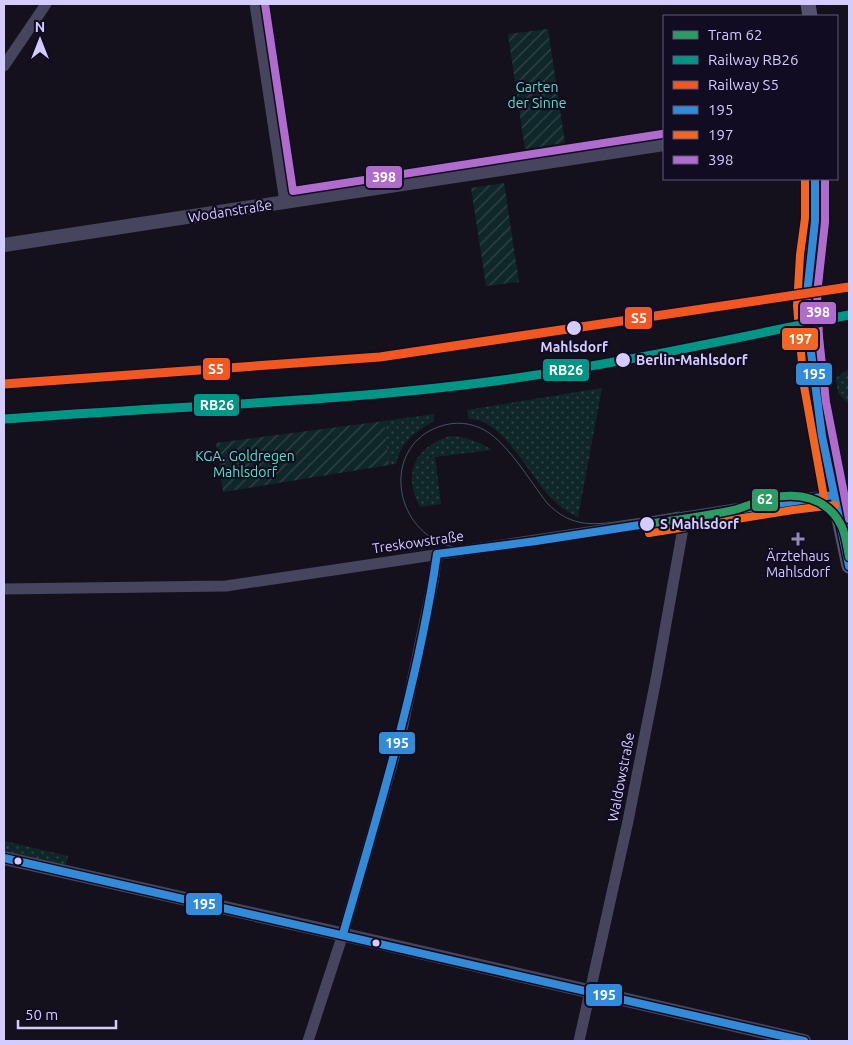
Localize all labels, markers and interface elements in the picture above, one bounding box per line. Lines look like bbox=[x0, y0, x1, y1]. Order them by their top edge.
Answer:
north arrow bbox=[15, 15, 65, 65]
legend bbox=[663, 15, 838, 180]
text: N bbox=[35, 19, 45, 35]
text: Tram 62 bbox=[708, 26, 763, 43]
text: Railway RB26 bbox=[708, 51, 798, 68]
text: Railway S5 bbox=[708, 76, 779, 93]
park label: Garten der Sinne bbox=[508, 79, 566, 111]
text: 195 bbox=[708, 101, 733, 118]
text: 197 bbox=[708, 126, 733, 143]
text: 398 bbox=[708, 151, 733, 168]
line badge: 398 bbox=[365, 165, 403, 189]
text: 398 bbox=[372, 169, 396, 185]
street label: Wodanstraße bbox=[187, 196, 273, 226]
line badge: 398 bbox=[799, 301, 837, 325]
text: 398 bbox=[806, 304, 830, 320]
line badge: S5 bbox=[624, 306, 653, 330]
text: S5 bbox=[631, 310, 647, 326]
marker: Mahlsdorf bbox=[565, 319, 583, 337]
line badge: 197 bbox=[781, 327, 819, 351]
text: 197 bbox=[788, 331, 812, 347]
place label: Mahlsdorf bbox=[540, 339, 608, 355]
marker: Berlin-Mahlsdorf bbox=[614, 351, 632, 369]
place label: Berlin-Mahlsdorf bbox=[636, 352, 748, 368]
line badge: S5 bbox=[202, 357, 231, 381]
line badge: RB26 bbox=[542, 358, 590, 382]
text: S5 bbox=[208, 361, 224, 377]
text: RB26 bbox=[549, 362, 583, 378]
line badge: 195 bbox=[795, 362, 833, 386]
text: 195 bbox=[802, 366, 826, 382]
line badge: RB26 bbox=[193, 393, 240, 417]
text: RB26 bbox=[200, 397, 234, 413]
park label: KGA. Goldregen Mahlsdorf bbox=[195, 448, 295, 480]
line badge: 62 bbox=[751, 488, 779, 512]
text: 62 bbox=[757, 491, 773, 507]
marker: S Mahlsdorf bbox=[638, 515, 656, 533]
place label: S Mahlsdorf bbox=[660, 516, 739, 532]
street label: Treskowstraße bbox=[371, 528, 465, 556]
marker: Ärztehaus Mahlsdorf bbox=[791, 532, 805, 546]
place label: Ärztehaus Mahlsdorf bbox=[766, 548, 831, 580]
line badge: 195 bbox=[378, 731, 416, 755]
street label: Waldowstraße bbox=[604, 731, 638, 823]
text: 195 bbox=[385, 735, 409, 751]
unlabelled marker bbox=[13, 856, 23, 866]
line badge: 195 bbox=[185, 892, 223, 916]
text: 195 bbox=[192, 896, 216, 912]
unlabelled marker bbox=[371, 938, 381, 948]
line badge: 195 bbox=[585, 983, 623, 1007]
text: 195 bbox=[592, 987, 616, 1003]
scale bar bbox=[18, 998, 115, 1030]
text: 50 m bbox=[25, 1006, 58, 1023]

